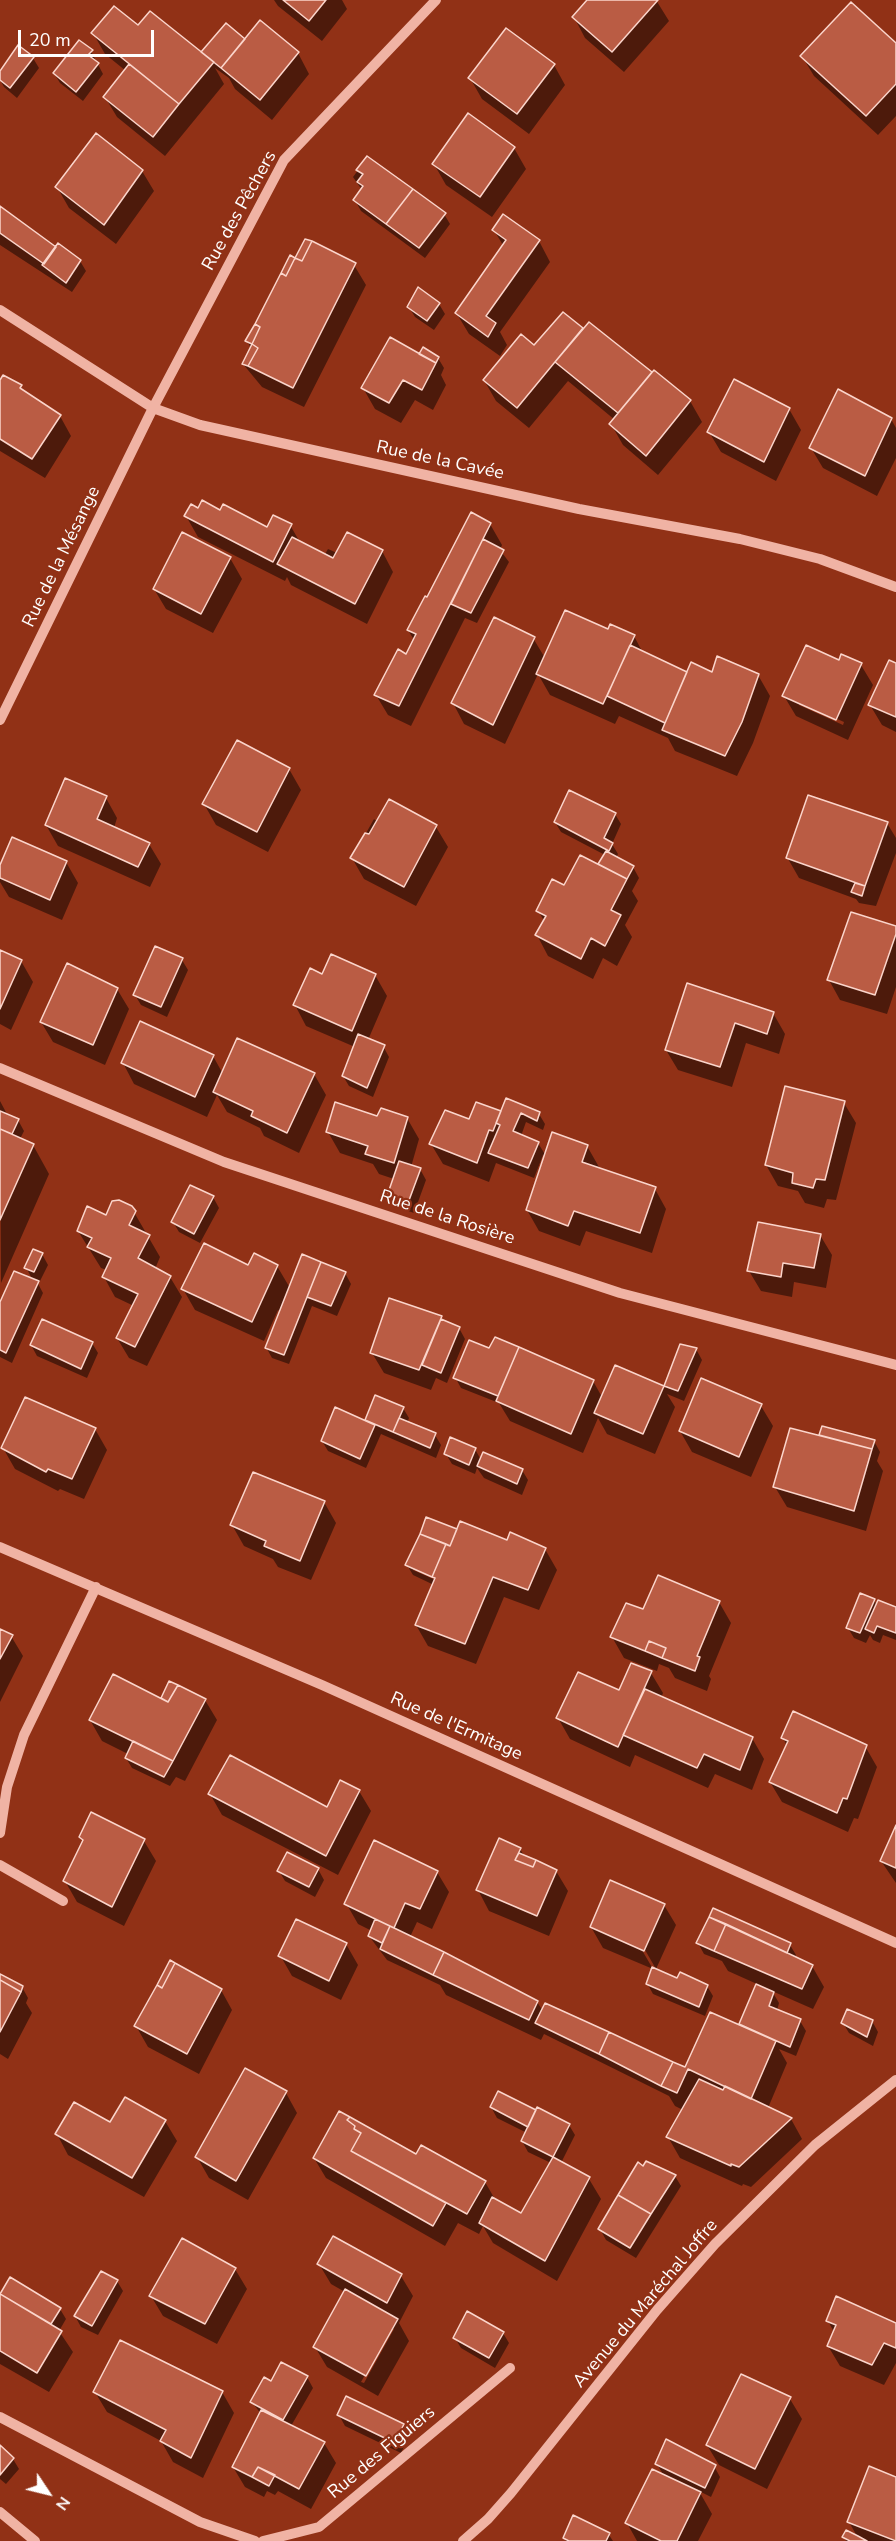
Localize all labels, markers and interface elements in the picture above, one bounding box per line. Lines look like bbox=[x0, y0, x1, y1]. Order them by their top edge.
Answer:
scale bar bbox=[21, 18, 158, 56]
text: 20 m bbox=[29, 28, 71, 52]
street label: Rue des Pêchers bbox=[198, 147, 282, 275]
street label: Rue de la Cavée bbox=[374, 437, 506, 485]
street label: Rue de la Mésange bbox=[19, 483, 105, 631]
street label: Rue de la Rosière bbox=[377, 1186, 517, 1250]
street label: Rue de l'Ermitage bbox=[387, 1688, 525, 1766]
street label: Avenue du Maréchal Joffre bbox=[569, 2215, 723, 2393]
street label: Rue des Figuiers bbox=[324, 2402, 440, 2504]
north arrow bbox=[18, 2463, 78, 2523]
text: N bbox=[50, 2492, 75, 2515]

